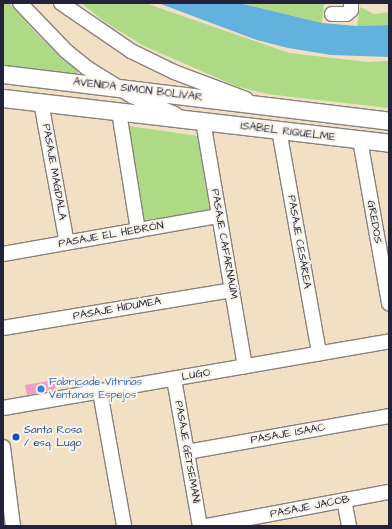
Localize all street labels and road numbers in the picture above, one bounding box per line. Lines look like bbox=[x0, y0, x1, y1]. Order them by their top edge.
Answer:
street label: AVENIDA SIMÓN BOLÍVAR bbox=[73, 76, 203, 104]
street label: ISABEL RIQUELME bbox=[240, 120, 336, 144]
street label: PASAJE MAGDALA bbox=[39, 123, 69, 221]
street label: PASAJE CAFARNAÚM bbox=[208, 188, 240, 300]
street label: PASAJE CESÁREA bbox=[284, 194, 314, 290]
street label: GREDOS bbox=[364, 199, 384, 245]
street label: PASAJE EL HEBRÓN bbox=[57, 219, 165, 251]
street label: PASAJE HIDUMEA bbox=[72, 295, 162, 323]
street label: LUGO bbox=[181, 366, 211, 384]
street label: PASAJE GETSEMANI bbox=[171, 400, 203, 504]
street label: PASAJE ISAAC bbox=[250, 421, 326, 447]
street label: PASAJE JACOB bbox=[269, 493, 351, 521]

